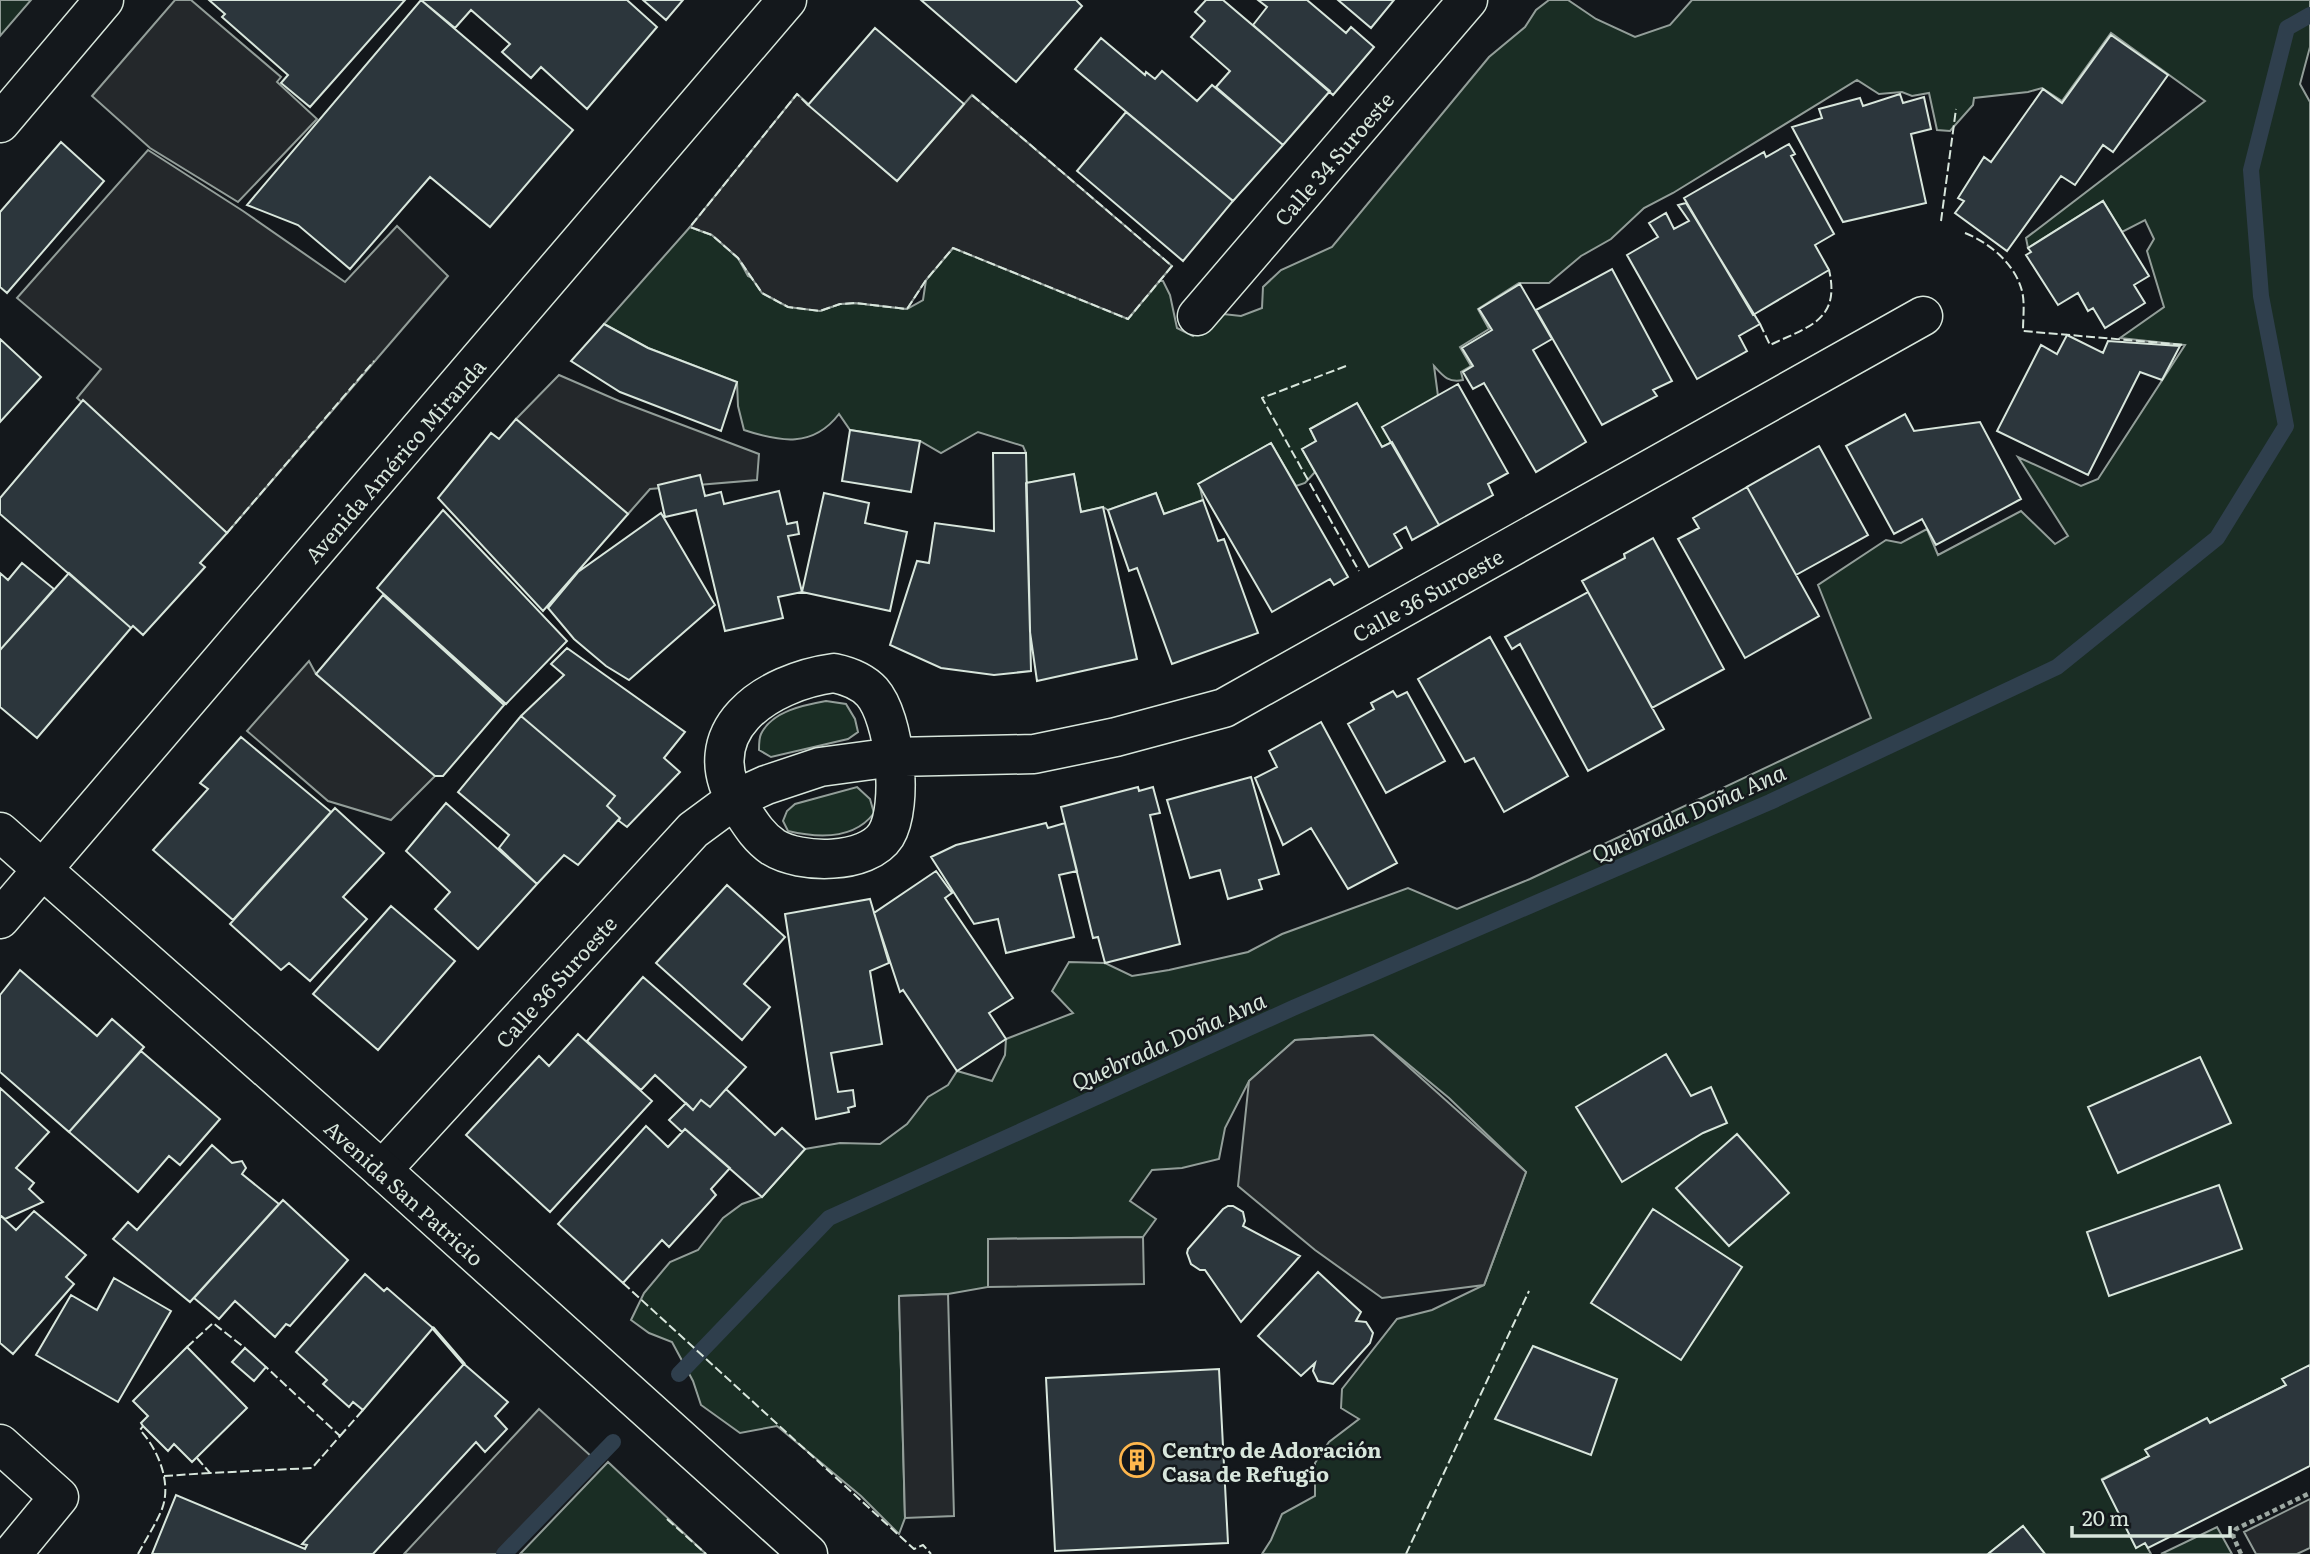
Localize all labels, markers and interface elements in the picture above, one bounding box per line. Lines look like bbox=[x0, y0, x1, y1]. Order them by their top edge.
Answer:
street label: Calle 34 Suroeste bbox=[1266, 84, 1400, 232]
street label: Avenida Américo Miranda bbox=[296, 350, 492, 569]
street label: Calle 36 Suroeste bbox=[1346, 540, 1508, 648]
water label: Quebrada Doña Ana bbox=[1585, 754, 1791, 870]
street label: Calle 36 Suroeste bbox=[487, 908, 623, 1054]
water label: Quebrada Doña Ana bbox=[1065, 982, 1271, 1098]
street label: Avenida San Patricio bbox=[318, 1112, 492, 1272]
place label: Centro de Adoración Casa de Refugio bbox=[1162, 1433, 1382, 1488]
building icon: Centro de Adoración Casa de Refugio bbox=[1118, 1441, 1156, 1479]
scale bar bbox=[2072, 1494, 2230, 1538]
text: 20 m bbox=[2082, 1501, 2129, 1532]

